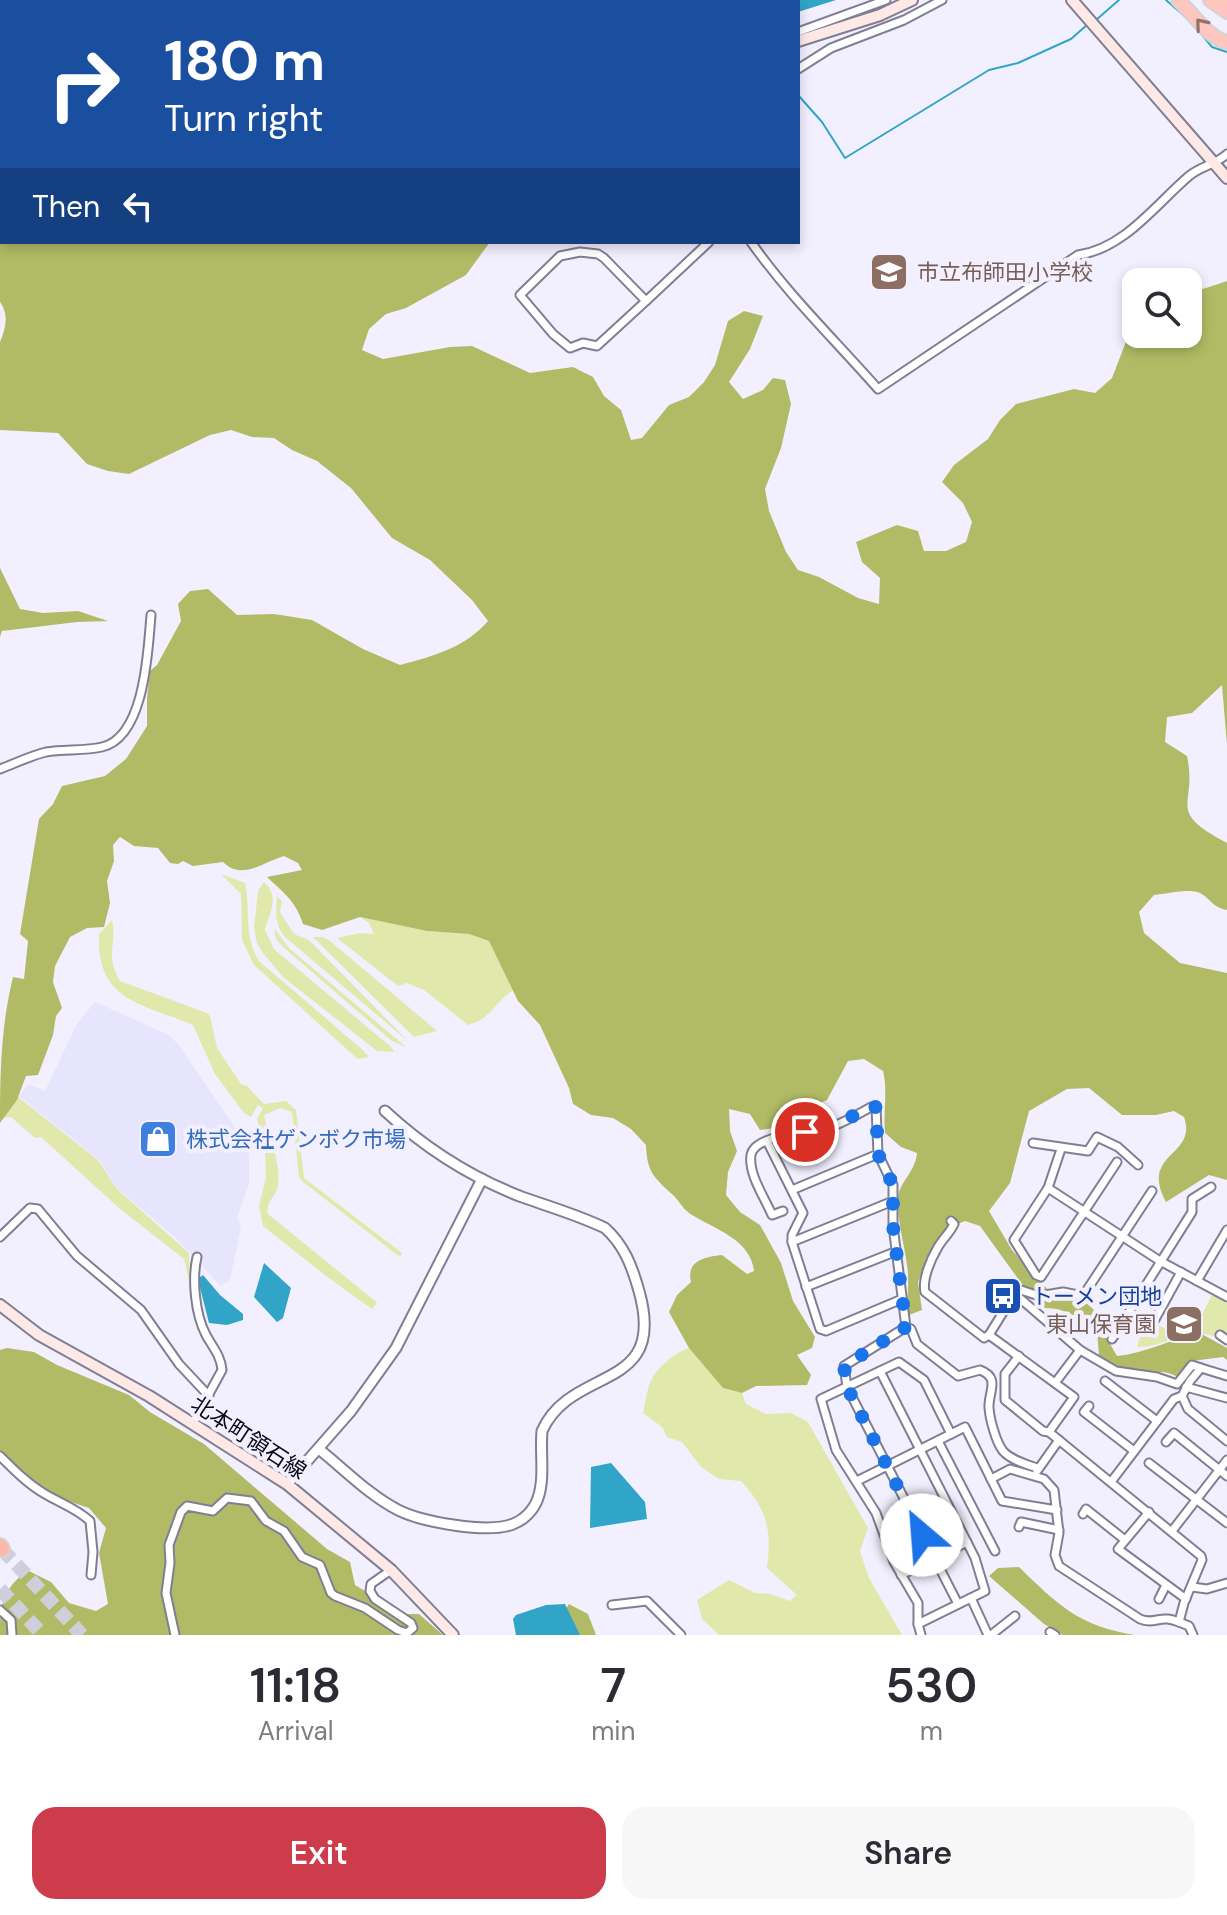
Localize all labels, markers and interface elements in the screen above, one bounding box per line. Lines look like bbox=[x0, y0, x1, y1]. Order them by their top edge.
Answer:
one-way arrow bbox=[1197, 18, 1211, 33]
text: 180 m bbox=[164, 24, 325, 97]
icon: right bbox=[32, 32, 136, 136]
text: Turn right bbox=[164, 95, 323, 142]
icon: left bbox=[116, 184, 160, 228]
text: Then bbox=[32, 187, 100, 226]
school or university icon: 市立布師田小学校 bbox=[868, 251, 910, 293]
place label: 市立布師田小学校 bbox=[917, 258, 1093, 287]
map controls bbox=[1122, 268, 1202, 348]
button: search bbox=[1122, 268, 1202, 348]
pin bbox=[771, 1098, 839, 1166]
icon: arrive bbox=[783, 1110, 827, 1154]
shop icon: 株式会社ゲンボク市場 bbox=[137, 1118, 179, 1160]
place label: 株式会社ゲンボク市場 bbox=[186, 1125, 406, 1154]
bus stop icon: トーメン団地 bbox=[982, 1275, 1024, 1317]
place label: トーメン団地 bbox=[1031, 1282, 1162, 1311]
school or university icon: 東山保育園 bbox=[1163, 1303, 1205, 1345]
place label: 東山保育園 bbox=[1046, 1310, 1156, 1339]
street label: 北本町領石線 bbox=[185, 1389, 312, 1486]
position arrow bbox=[880, 1493, 964, 1577]
text: 11:18 bbox=[250, 1654, 341, 1717]
text: 7 bbox=[600, 1654, 626, 1717]
text: 530 bbox=[885, 1654, 977, 1717]
text: Arrival bbox=[258, 1714, 333, 1748]
text: min bbox=[591, 1714, 636, 1748]
text: m bbox=[920, 1714, 943, 1748]
button: Exit bbox=[32, 1807, 606, 1899]
button: Share bbox=[622, 1807, 1195, 1899]

